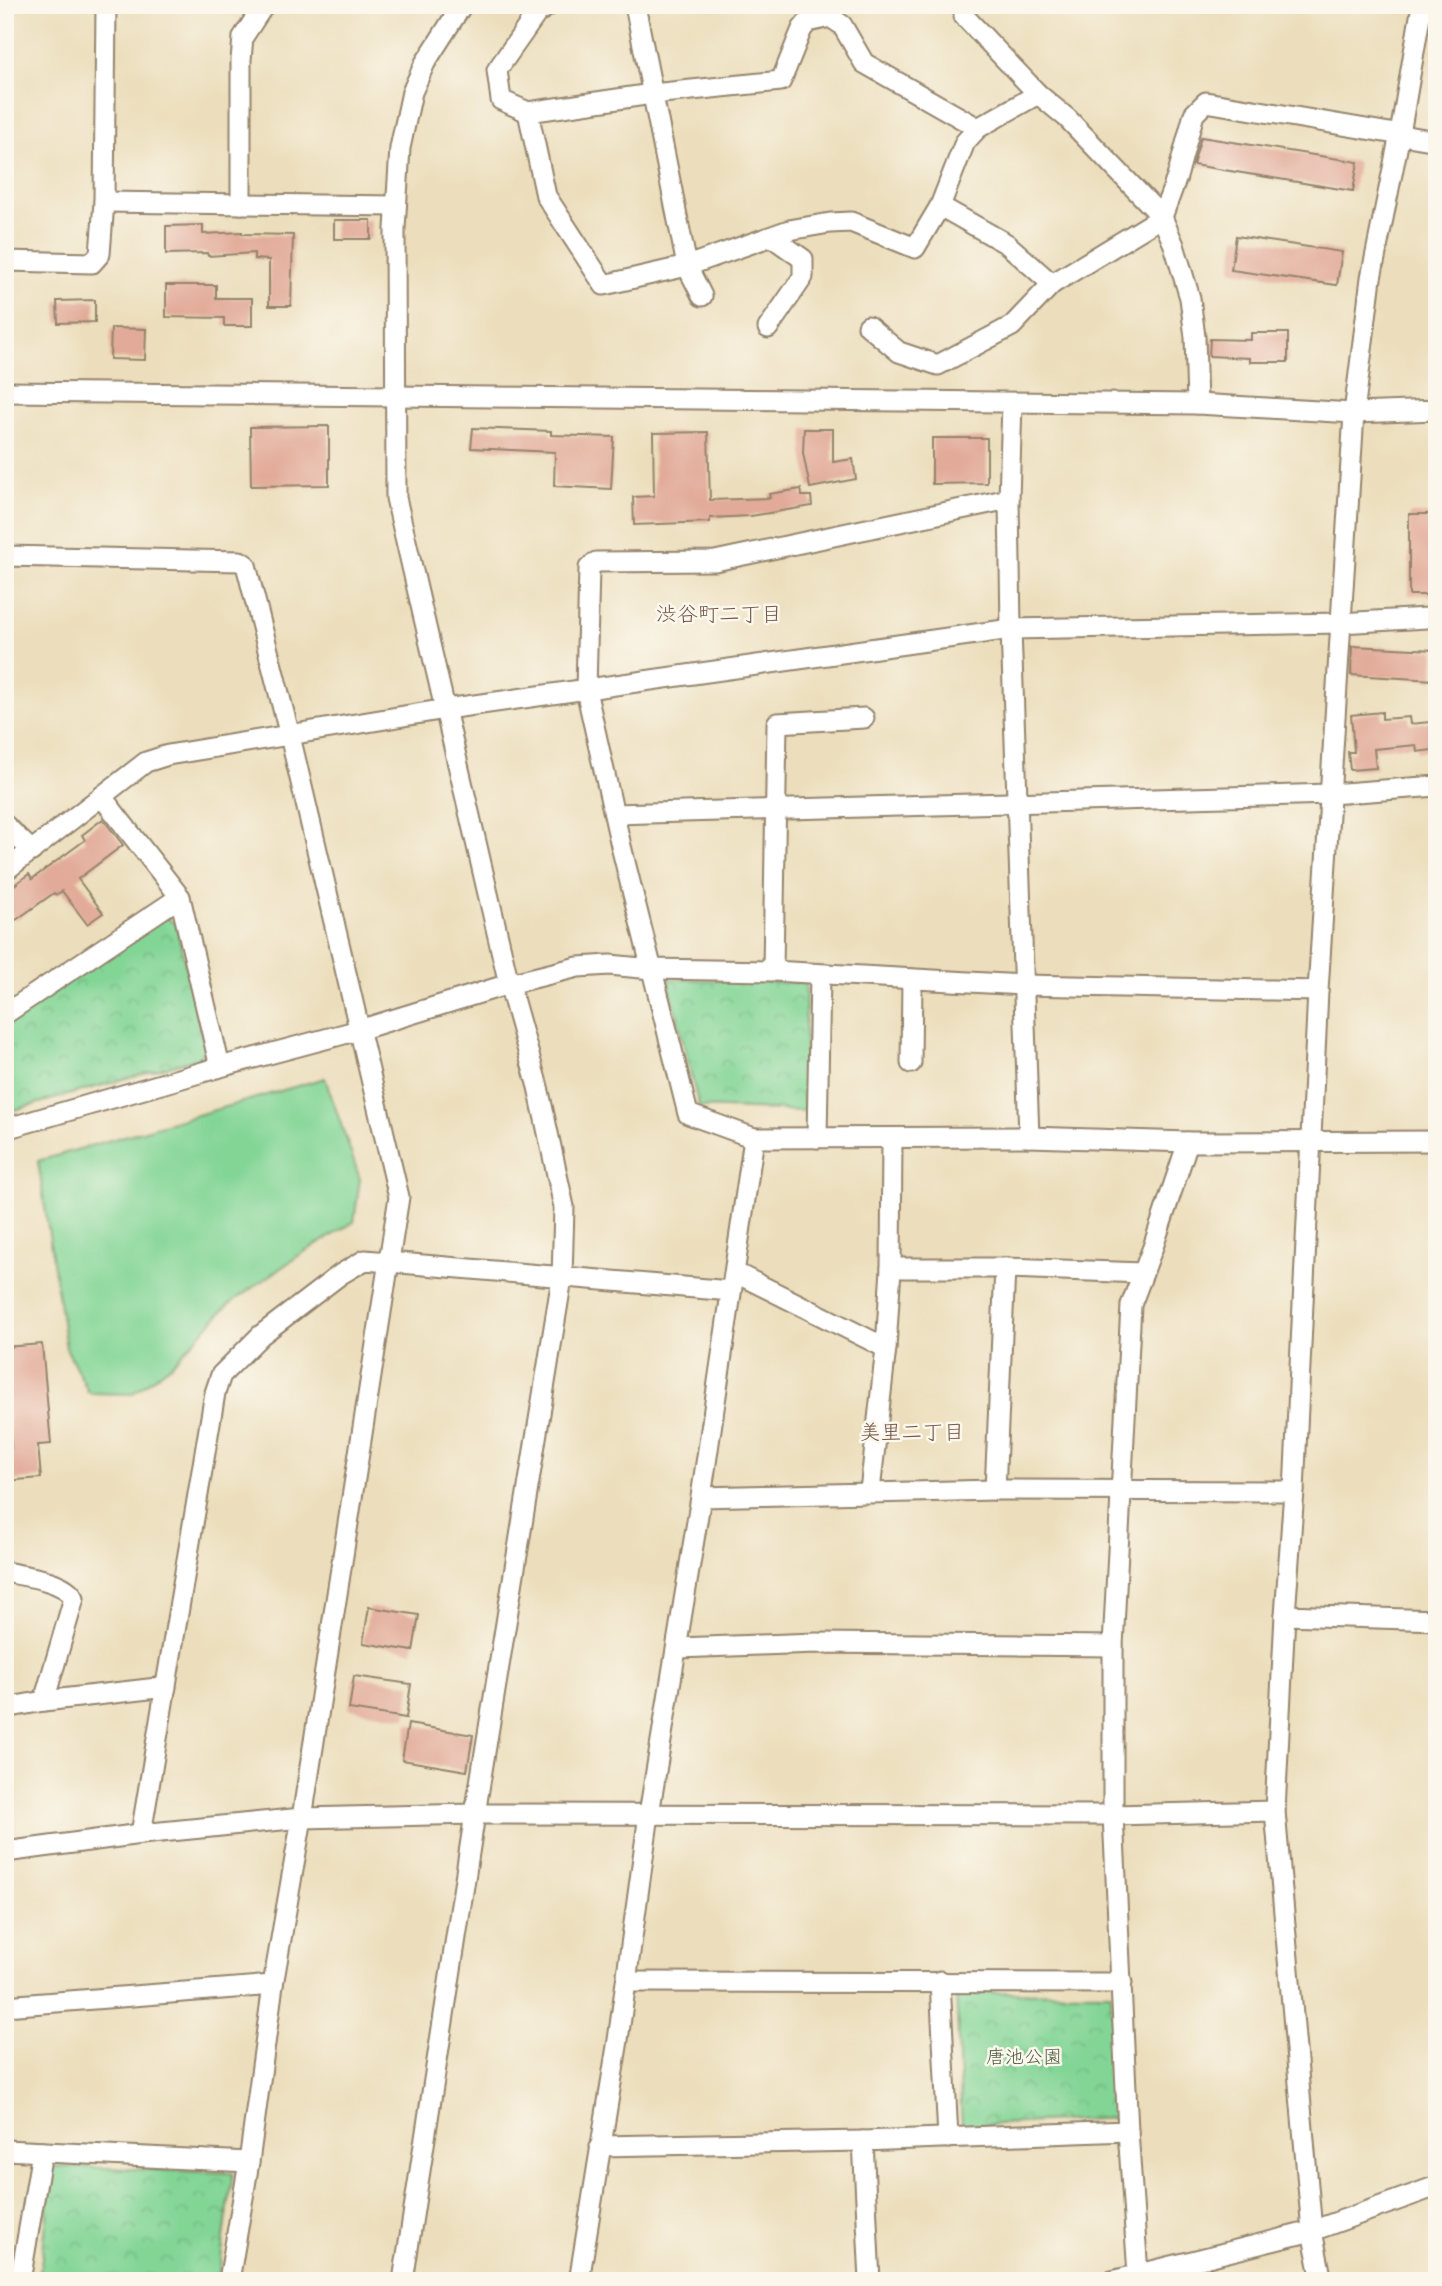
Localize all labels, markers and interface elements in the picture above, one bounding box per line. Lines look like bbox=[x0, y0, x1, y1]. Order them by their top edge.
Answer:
district label: 渋谷町二丁目 bbox=[656, 600, 782, 629]
district label: 美里二丁目 bbox=[860, 1418, 965, 1447]
park label: 唐池公園 bbox=[986, 2044, 1062, 2071]

